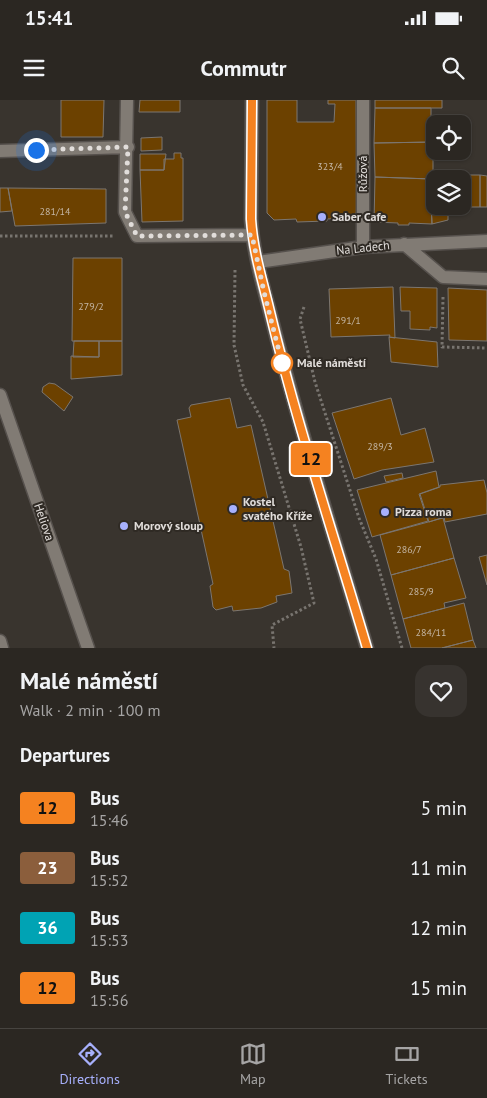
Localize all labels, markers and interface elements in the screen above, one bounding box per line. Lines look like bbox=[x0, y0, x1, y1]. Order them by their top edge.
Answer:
text: 15:41 bbox=[25, 6, 73, 30]
icon: menu bbox=[20, 54, 48, 82]
text: Commutr bbox=[201, 54, 286, 82]
icon: search bbox=[439, 54, 467, 82]
map controls bbox=[426, 115, 471, 215]
button: locate bbox=[426, 115, 471, 160]
your location bbox=[24, 138, 49, 163]
street label: Růžová bbox=[355, 156, 370, 192]
house number: 323/4 bbox=[317, 160, 343, 173]
button: layers bbox=[426, 170, 471, 215]
house number: 281/14 bbox=[40, 205, 71, 218]
place label: Saber Cafe bbox=[332, 209, 386, 224]
marker: Saber Cafe bbox=[316, 211, 328, 223]
street label: Na Ladech bbox=[336, 237, 390, 258]
house number: 279/2 bbox=[78, 300, 104, 313]
house number: 291/1 bbox=[335, 314, 361, 327]
marker: Malé náměstí bbox=[271, 352, 293, 374]
place label: Malé náměstí bbox=[297, 355, 367, 370]
house number: 289/3 bbox=[367, 440, 393, 453]
line badge: 12 bbox=[288, 443, 334, 475]
text: 12 bbox=[301, 447, 321, 470]
place label: Kostel svatého Kříže bbox=[243, 494, 312, 523]
street label: Heliova bbox=[31, 501, 58, 543]
marker: Kostel svatého Kříže bbox=[227, 503, 239, 515]
place label: Pizza roma bbox=[395, 504, 451, 519]
marker: Pizza roma bbox=[379, 506, 391, 518]
place label: Morový sloup bbox=[134, 518, 204, 533]
marker: Morový sloup bbox=[118, 520, 130, 532]
house number: 286/7 bbox=[396, 543, 422, 556]
house number: 285/9 bbox=[408, 585, 434, 598]
house number: 284/11 bbox=[416, 626, 446, 639]
text: Malé náměstí bbox=[20, 665, 158, 696]
button: heart bbox=[415, 665, 467, 717]
text: Walk · 2 min · 100 m bbox=[20, 700, 160, 720]
text: Departures bbox=[20, 743, 110, 767]
text: Bus bbox=[90, 786, 119, 810]
text: 12 bbox=[37, 796, 58, 819]
text: 5 min bbox=[421, 796, 467, 820]
text: 15:46 bbox=[90, 810, 128, 830]
text: Bus bbox=[90, 846, 119, 870]
text: 23 bbox=[37, 856, 58, 879]
text: 11 min bbox=[410, 856, 467, 880]
text: 15:52 bbox=[90, 870, 128, 890]
text: Bus bbox=[90, 906, 119, 930]
text: 36 bbox=[37, 916, 58, 939]
text: 12 min bbox=[410, 916, 467, 940]
text: 15:53 bbox=[90, 930, 128, 950]
text: Bus bbox=[90, 966, 119, 990]
text: 12 bbox=[37, 976, 58, 999]
text: 15 min bbox=[410, 976, 467, 1000]
text: 15:56 bbox=[90, 990, 128, 1010]
tab: Directions bbox=[59, 1040, 120, 1088]
tab: Map bbox=[239, 1040, 267, 1088]
tab: Tickets bbox=[385, 1040, 428, 1088]

